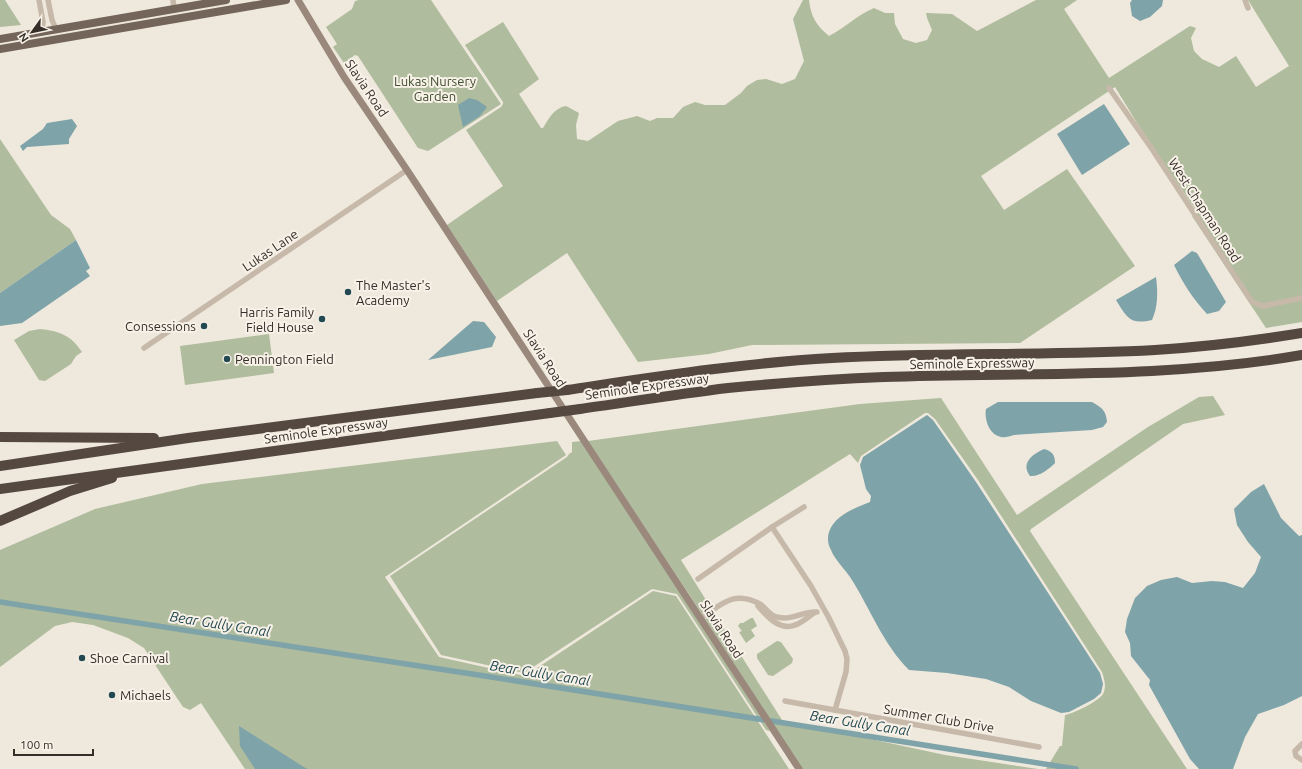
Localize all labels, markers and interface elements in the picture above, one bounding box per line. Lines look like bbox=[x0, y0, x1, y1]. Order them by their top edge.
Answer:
north arrow bbox=[12, 12, 52, 52]
text: N bbox=[16, 31, 31, 44]
street label: Slavia Road bbox=[343, 57, 391, 119]
park label: Lukas Nursery Garden bbox=[394, 74, 476, 103]
street label: West Chapman Road bbox=[1166, 156, 1244, 264]
street label: Lukas Lane bbox=[240, 226, 300, 274]
place label: The Master's Academy bbox=[356, 278, 431, 307]
marker: The Master's Academy bbox=[343, 287, 353, 297]
place label: Harris Family Field House bbox=[240, 305, 314, 334]
marker: Harris Family Field House bbox=[317, 314, 327, 324]
place label: Consessions bbox=[125, 319, 196, 333]
marker: Consessions bbox=[199, 321, 209, 331]
street label: Slavia Road bbox=[521, 326, 569, 390]
place label: Pennington Field bbox=[235, 352, 334, 366]
marker: Pennington Field bbox=[222, 354, 232, 364]
street label: Seminole Expressway bbox=[909, 355, 1035, 371]
street label: Seminole Expressway bbox=[584, 370, 710, 402]
street label: Seminole Expressway bbox=[263, 414, 389, 446]
street label: Slavia Road bbox=[698, 597, 746, 661]
water label: Bear Gully Canal bbox=[169, 608, 271, 640]
place label: Shoe Carnival bbox=[90, 651, 169, 665]
marker: Shoe Carnival bbox=[77, 653, 87, 663]
water label: Bear Gully Canal bbox=[489, 657, 591, 689]
place label: Michaels bbox=[120, 688, 171, 702]
marker: Michaels bbox=[107, 690, 117, 700]
street label: Summer Club Drive bbox=[883, 701, 995, 735]
water label: Bear Gully Canal bbox=[809, 707, 911, 739]
scale bar bbox=[14, 731, 93, 757]
text: 100 m bbox=[20, 738, 53, 751]

